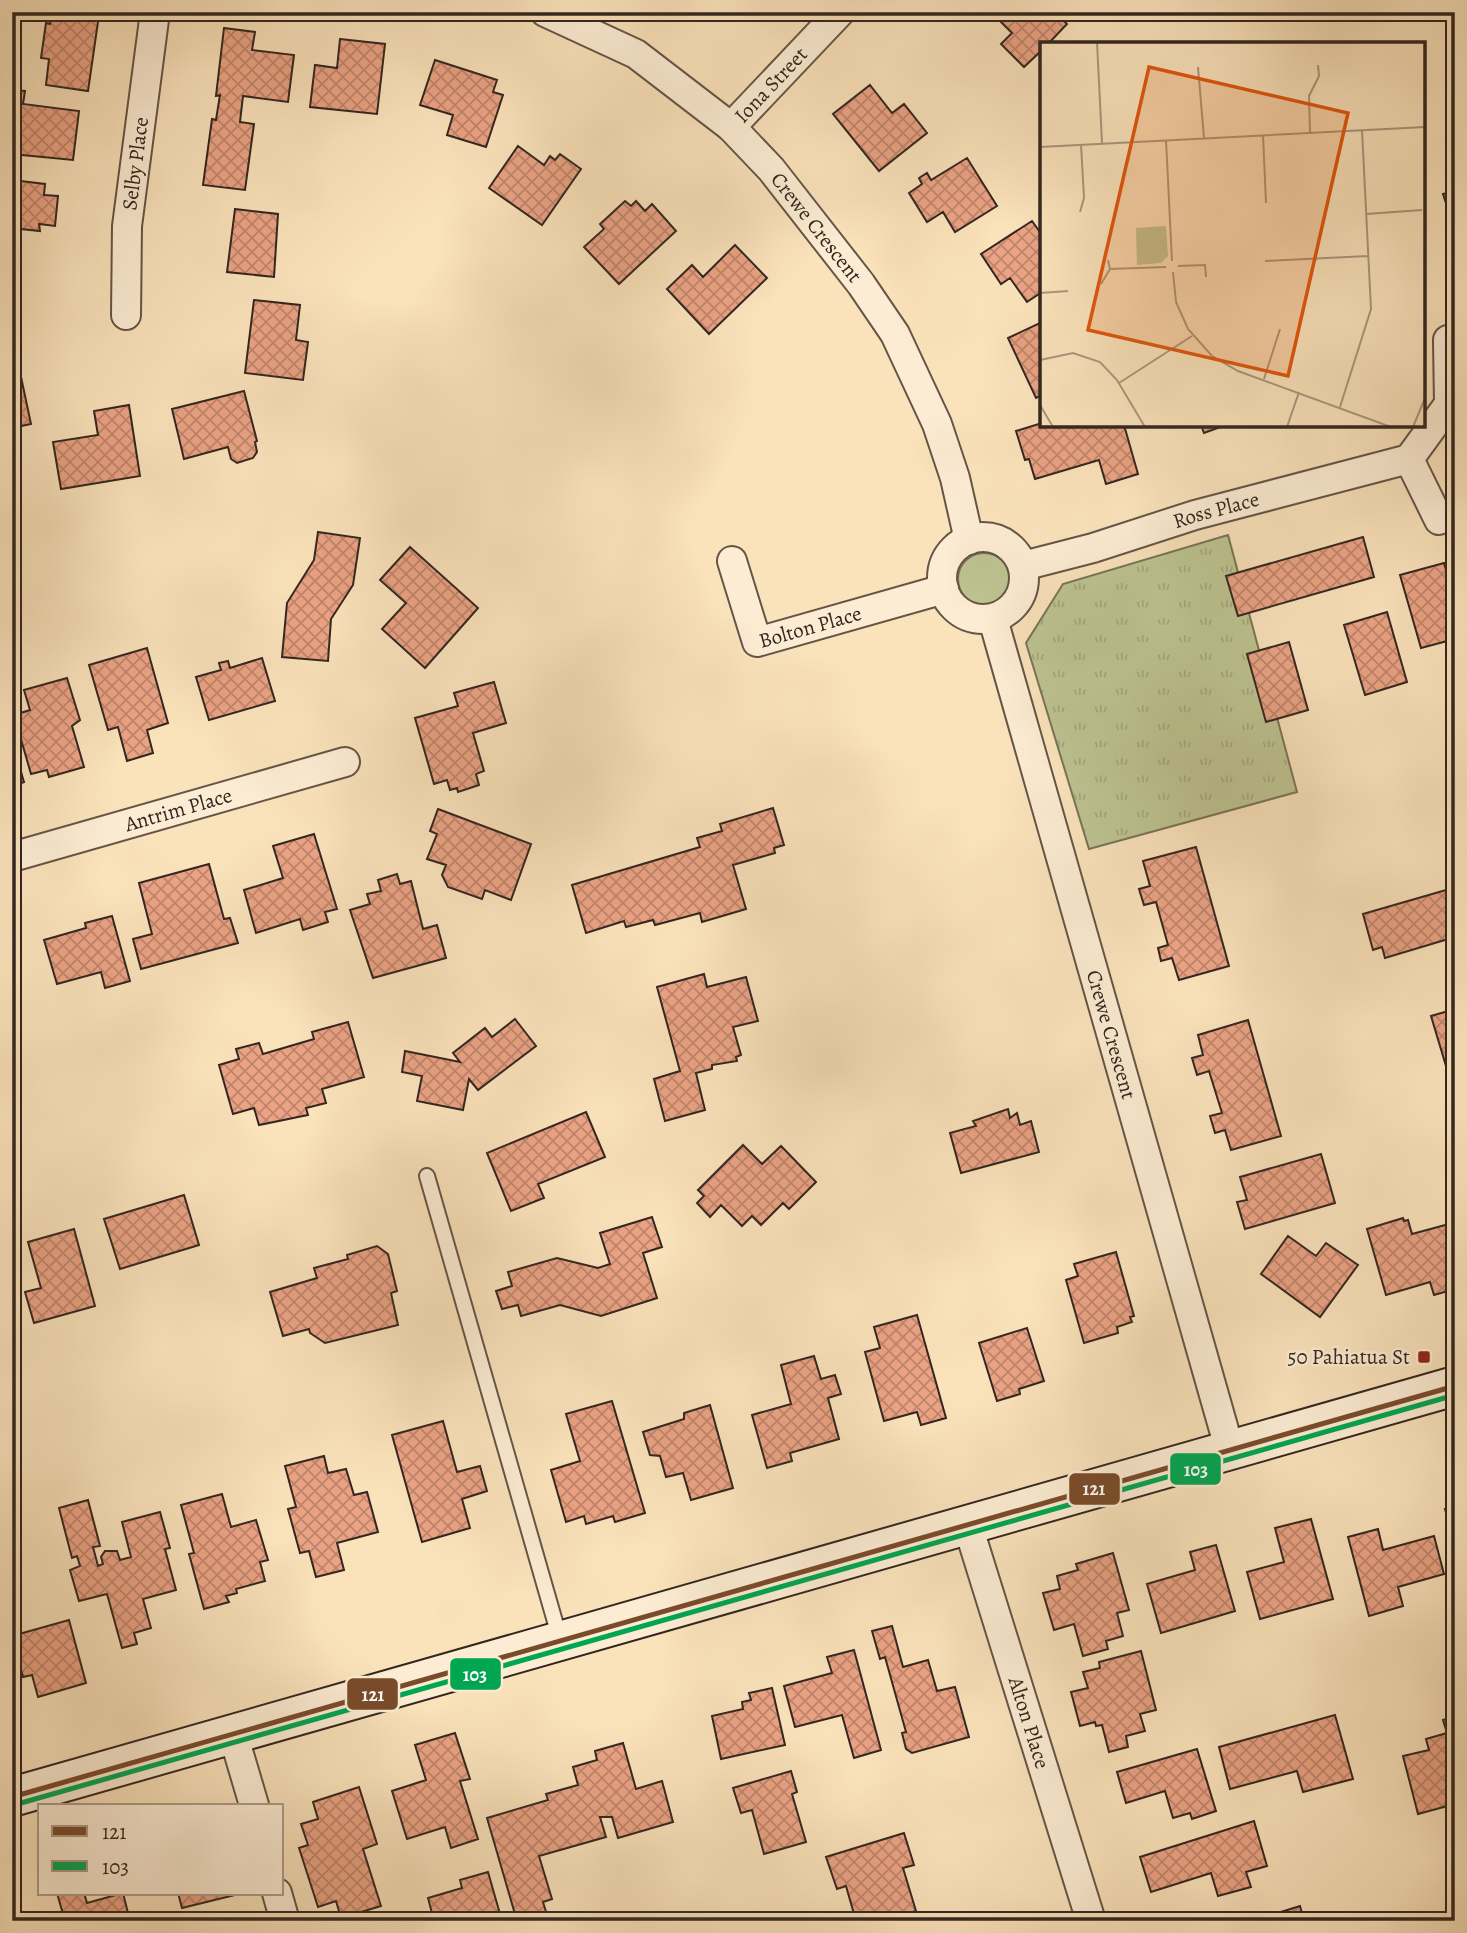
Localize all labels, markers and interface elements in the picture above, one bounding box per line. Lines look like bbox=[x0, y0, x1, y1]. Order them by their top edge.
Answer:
street label: Iona Street bbox=[728, 41, 814, 129]
inset map bbox=[1040, 42, 1425, 427]
street label: Selby Place bbox=[115, 115, 155, 212]
street label: Crewe Crescent bbox=[765, 166, 869, 288]
street label: Ross Place bbox=[1169, 485, 1262, 535]
street label: Bolton Place bbox=[756, 599, 865, 655]
street label: Antrim Place bbox=[120, 781, 235, 838]
street label: Crewe Crescent bbox=[1080, 967, 1143, 1102]
place label: 50 Pahiatua St bbox=[1287, 1343, 1410, 1371]
marker: 50 Pahiatua St bbox=[1416, 1349, 1432, 1365]
line badge: 103 bbox=[1169, 1452, 1222, 1486]
text: 103 bbox=[1184, 1457, 1208, 1483]
line badge: 121 bbox=[1068, 1472, 1121, 1506]
text: 121 bbox=[1083, 1476, 1106, 1502]
line badge: 103 bbox=[449, 1657, 502, 1691]
text: 103 bbox=[463, 1662, 487, 1688]
street label: Alton Place bbox=[1002, 1672, 1057, 1772]
line badge: 121 bbox=[346, 1677, 399, 1711]
text: 121 bbox=[362, 1682, 385, 1708]
legend bbox=[38, 1804, 284, 1895]
text: 121 bbox=[102, 1818, 126, 1846]
text: 103 bbox=[102, 1853, 129, 1881]

